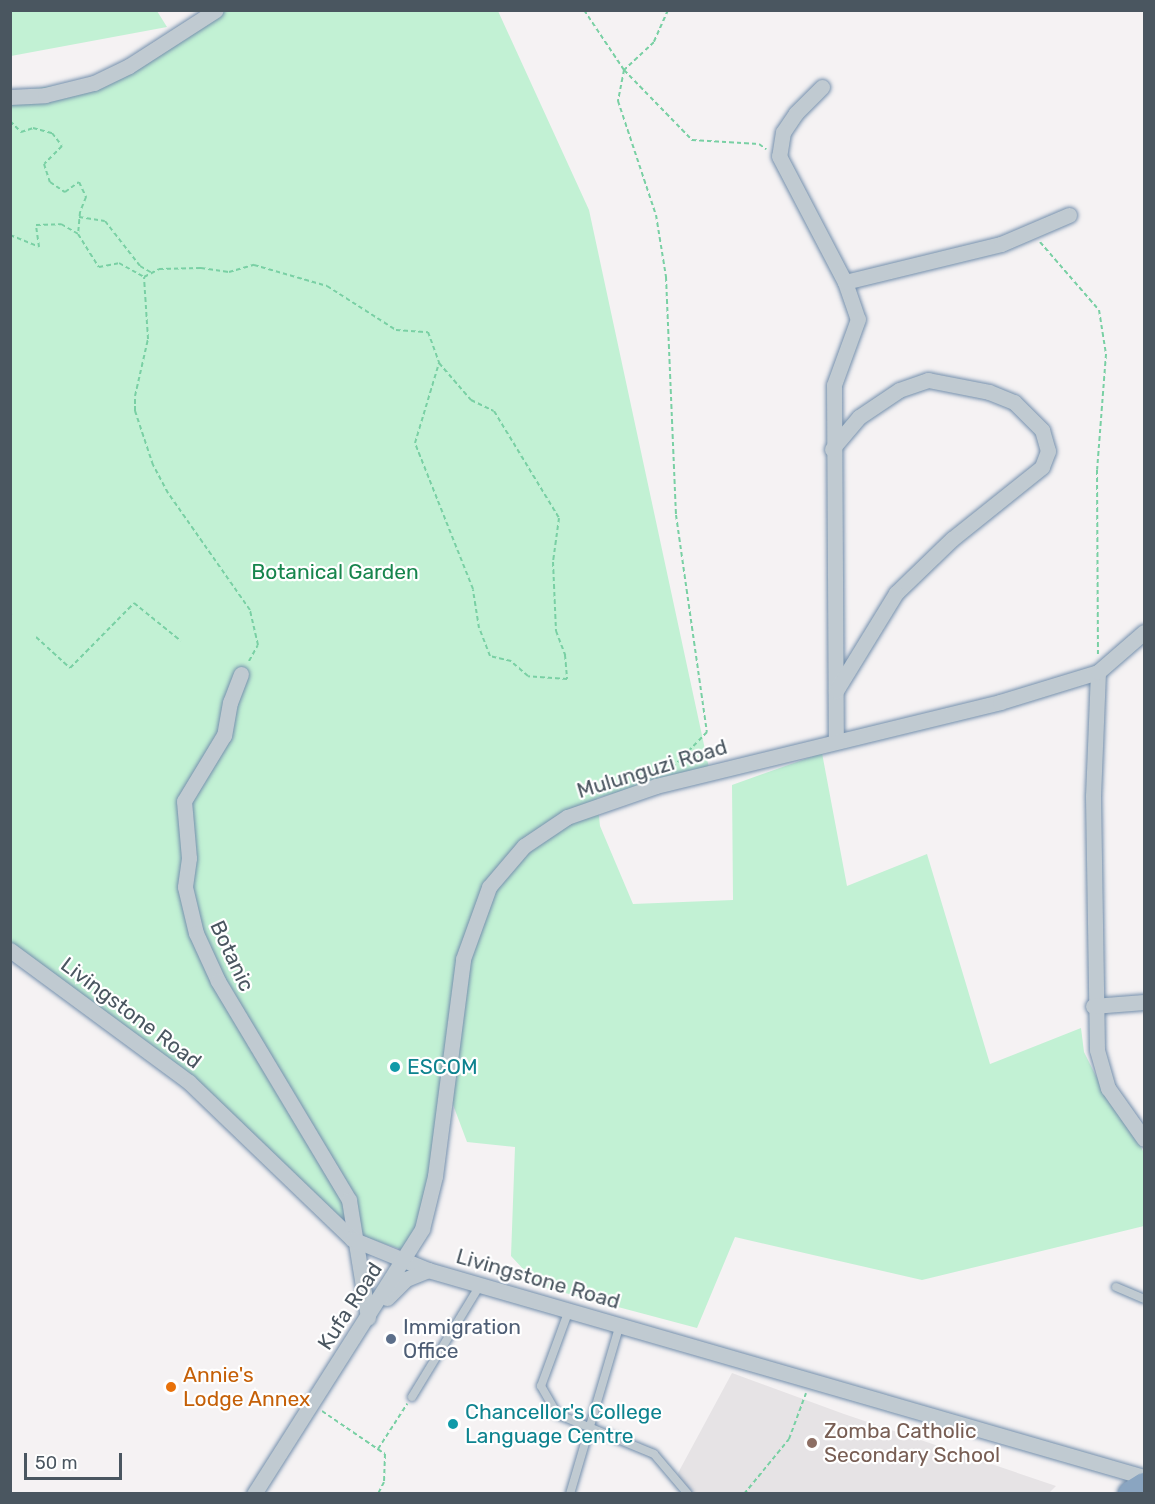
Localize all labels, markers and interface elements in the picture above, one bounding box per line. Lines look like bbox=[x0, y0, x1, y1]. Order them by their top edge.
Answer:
park label: Botanical Garden bbox=[251, 559, 419, 585]
street label: Mulunguzi Road bbox=[574, 734, 730, 804]
street label: Botanic bbox=[205, 917, 259, 995]
street label: Livingstone Road bbox=[56, 952, 206, 1074]
place label: ESCOM bbox=[407, 1054, 478, 1080]
marker: ESCOM bbox=[388, 1060, 402, 1074]
street label: Livingstone Road bbox=[453, 1244, 623, 1314]
street label: Kufa Road bbox=[312, 1258, 388, 1354]
place label: Immigration Office bbox=[403, 1314, 521, 1364]
marker: Immigration Office bbox=[384, 1332, 398, 1346]
place label: Annie's Lodge Annex bbox=[183, 1362, 311, 1412]
marker: Annie's Lodge Annex bbox=[164, 1380, 178, 1394]
place label: Chancellor's College Language Centre bbox=[465, 1399, 662, 1449]
marker: Chancellor's College Language Centre bbox=[446, 1417, 460, 1431]
place label: Zomba Catholic Secondary School bbox=[824, 1418, 1001, 1468]
marker: Zomba Catholic Secondary School bbox=[805, 1436, 819, 1450]
scale bar bbox=[27, 1441, 124, 1479]
text: 50 m bbox=[35, 1452, 78, 1474]

